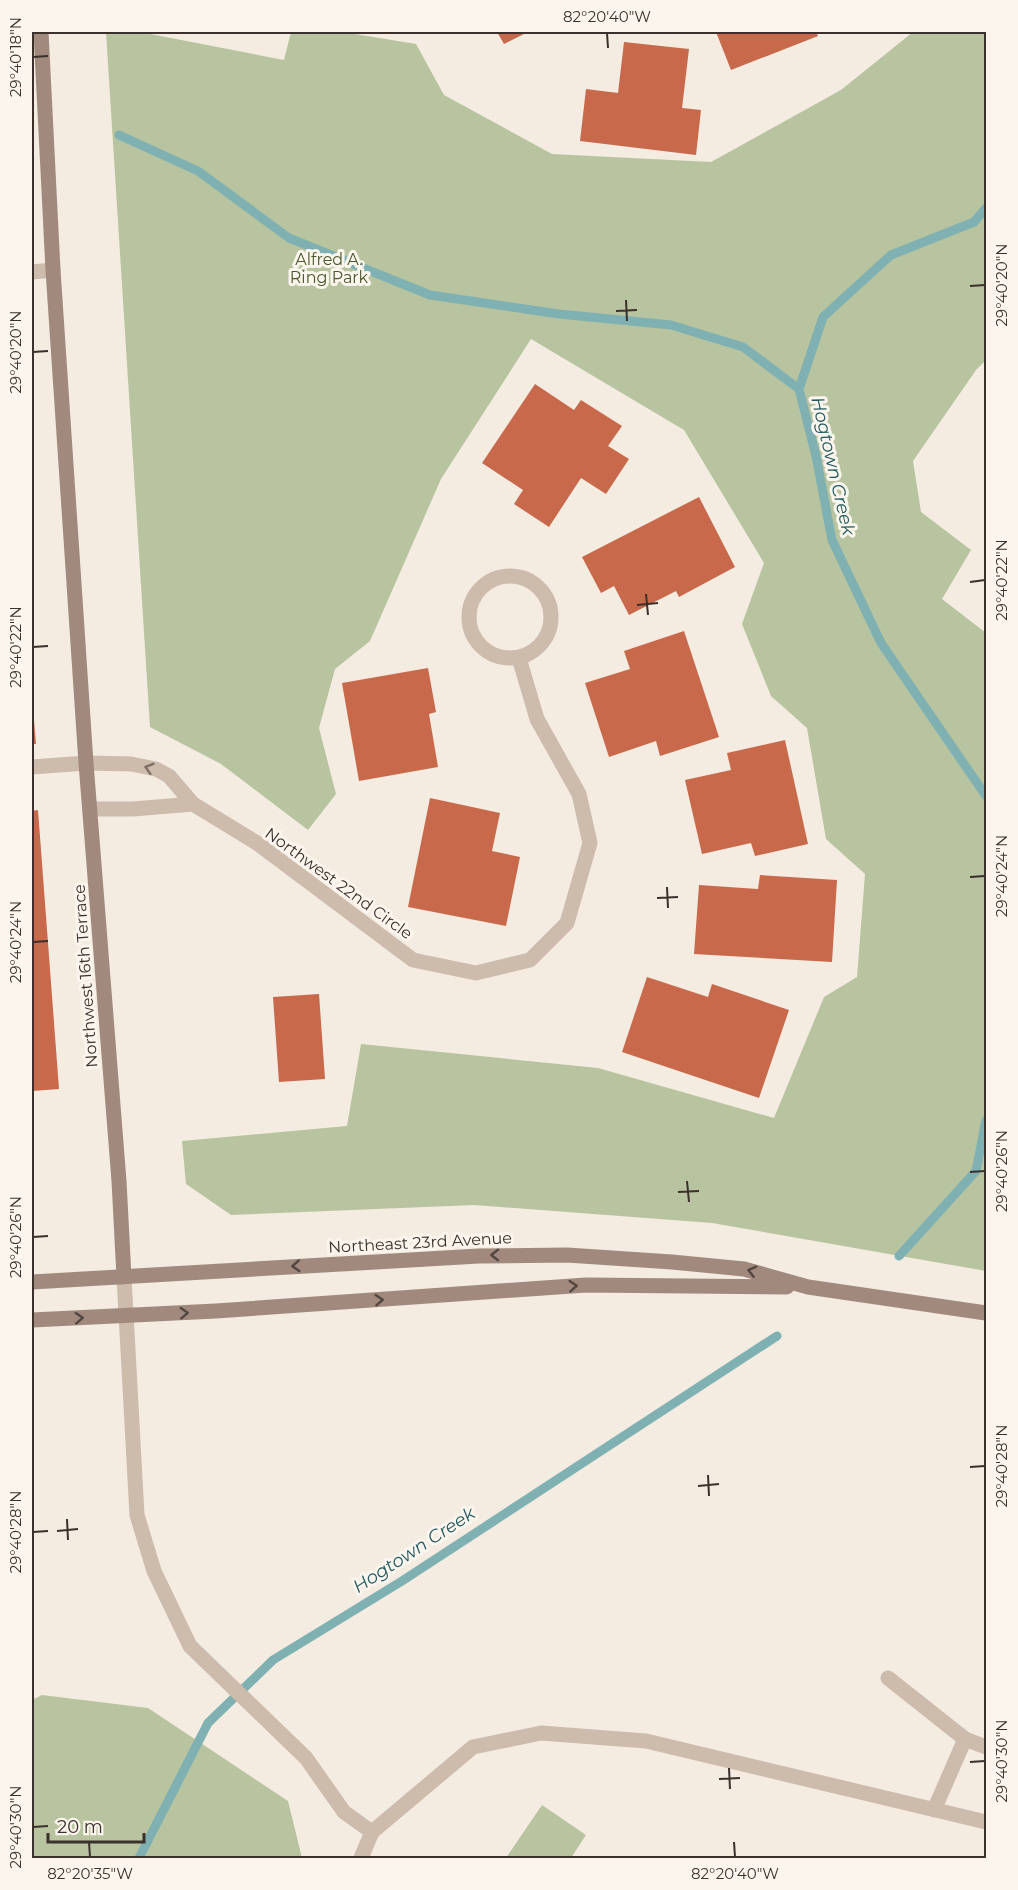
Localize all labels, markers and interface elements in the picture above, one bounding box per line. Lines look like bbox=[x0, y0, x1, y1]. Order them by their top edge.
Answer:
text: 82°20'40"W bbox=[563, 7, 651, 26]
text: 29°40'18"N bbox=[6, 17, 25, 97]
text: 29°40'20"N bbox=[992, 243, 1011, 327]
park label: Alfred A. Ring Park bbox=[290, 250, 369, 287]
text: 29°40'20"N bbox=[6, 310, 25, 394]
water label: Hogtown Creek bbox=[806, 395, 860, 539]
text: 29°40'22"N bbox=[992, 539, 1011, 621]
text: 29°40'22"N bbox=[6, 606, 25, 688]
one-way arrow bbox=[144, 763, 155, 775]
street label: Northwest 22nd Circle bbox=[261, 824, 416, 943]
text: 29°40'24"N bbox=[992, 835, 1011, 917]
street label: Northwest 16th Terrace bbox=[70, 884, 101, 1068]
text: 29°40'24"N bbox=[6, 901, 25, 983]
text: 29°40'26"N bbox=[992, 1130, 1011, 1212]
text: 29°40'26"N bbox=[6, 1196, 25, 1278]
street label: Northeast 23rd Avenue bbox=[328, 1228, 512, 1257]
one-way arrow bbox=[490, 1249, 499, 1262]
one-way arrow bbox=[292, 1259, 301, 1272]
one-way arrow bbox=[747, 1266, 757, 1279]
one-way arrow bbox=[569, 1280, 578, 1293]
one-way arrow bbox=[374, 1293, 383, 1306]
one-way arrow bbox=[180, 1306, 189, 1319]
one-way arrow bbox=[74, 1312, 83, 1325]
text: 29°40'28"N bbox=[992, 1425, 1011, 1507]
text: 29°40'28"N bbox=[6, 1491, 25, 1573]
water label: Hogtown Creek bbox=[349, 1502, 480, 1598]
text: 29°40'30"N bbox=[992, 1720, 1011, 1802]
text: 29°40'30"N bbox=[6, 1786, 25, 1868]
scale bar bbox=[48, 1806, 144, 1844]
text: 20 m bbox=[57, 1816, 103, 1838]
text: 82°20'35"W bbox=[47, 1864, 133, 1883]
text: 82°20'40"W bbox=[691, 1864, 779, 1883]

